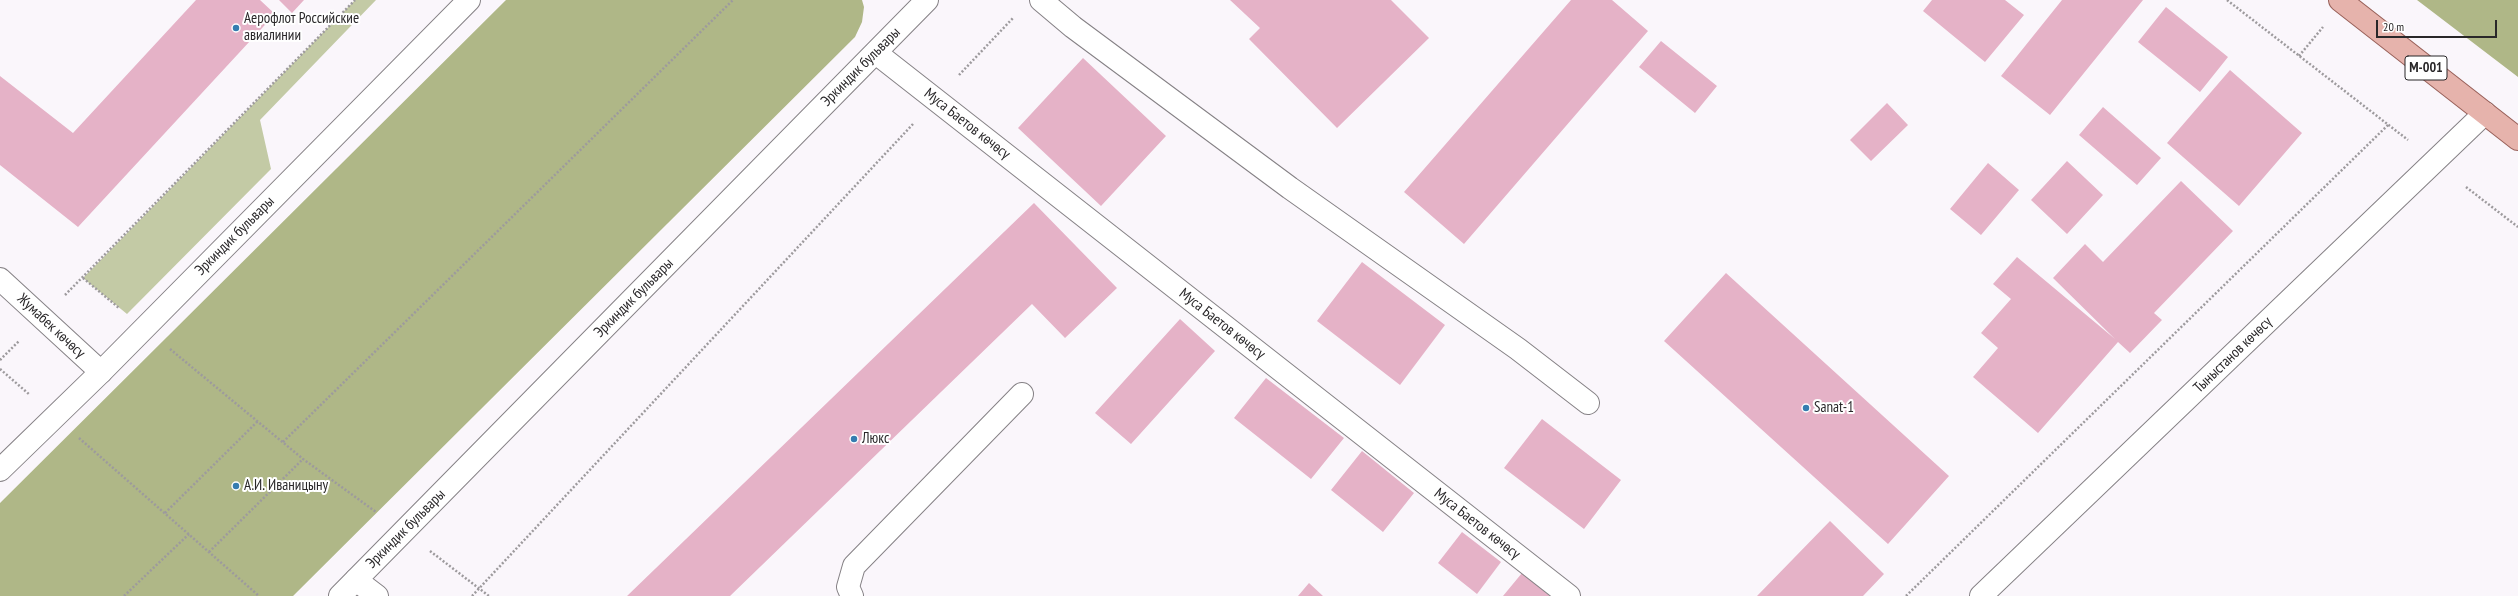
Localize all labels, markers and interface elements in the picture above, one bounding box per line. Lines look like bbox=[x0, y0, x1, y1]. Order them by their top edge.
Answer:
place label: Аерофлот Российские авиалинии bbox=[244, 10, 359, 45]
scale bar bbox=[2378, 12, 2499, 38]
text: 20 m bbox=[2383, 19, 2404, 34]
marker: Аерофлот Российские авиалинии bbox=[231, 23, 241, 33]
street label: Эркиндик бульвары bbox=[818, 24, 904, 110]
road number: М-001 bbox=[2405, 56, 2447, 80]
street label: Муса Баетов көчөсү bbox=[920, 85, 1014, 163]
street label: Эркиндик бульвары bbox=[192, 193, 278, 279]
street label: Эркиндик бульвары bbox=[591, 255, 677, 341]
street label: Муса Баетов көчөсү bbox=[1175, 285, 1269, 363]
street label: Жумабек көчөсү bbox=[13, 290, 89, 362]
street label: Тыныстанов көчөсү bbox=[2190, 313, 2276, 397]
place label: Sanat-1 bbox=[1814, 399, 1854, 417]
marker: Sanat-1 bbox=[1801, 403, 1811, 413]
place label: Люкс bbox=[862, 430, 889, 448]
marker: Люкс bbox=[849, 434, 859, 444]
place label: А.И. Иваницыну bbox=[244, 477, 328, 495]
marker: А.И. Иваницыну bbox=[231, 481, 241, 491]
street label: Муса Баетов көчөсү bbox=[1430, 485, 1524, 563]
street label: Эркиндик бульвары bbox=[363, 486, 449, 572]

